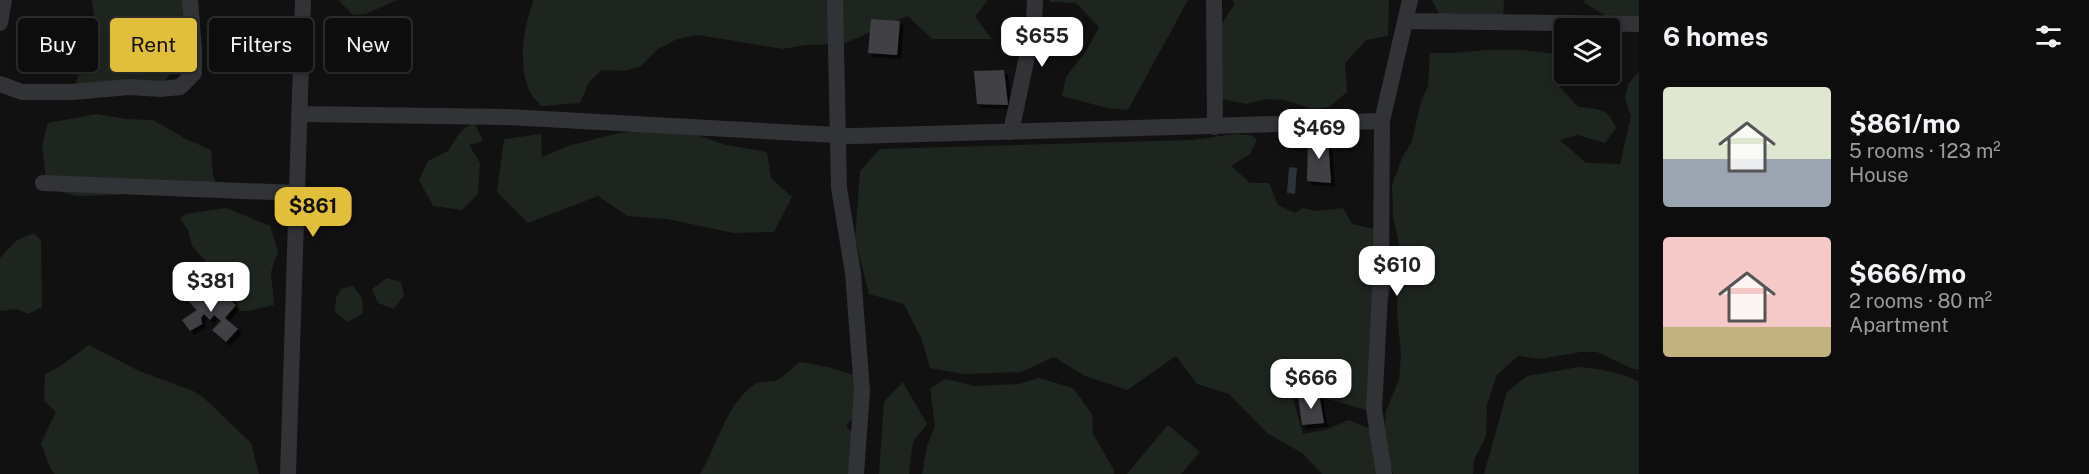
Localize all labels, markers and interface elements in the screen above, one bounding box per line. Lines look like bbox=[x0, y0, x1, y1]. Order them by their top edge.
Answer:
pin: $655 bbox=[1006, 17, 1078, 68]
chip: Buy bbox=[18, 18, 98, 72]
chip: Rent bbox=[110, 18, 197, 72]
chip: Filters bbox=[209, 18, 313, 72]
chip: New bbox=[325, 18, 411, 72]
map controls bbox=[1554, 18, 1620, 84]
button: layers bbox=[1554, 18, 1620, 84]
icon: filters bbox=[2032, 20, 2065, 53]
text: 6 homes bbox=[1663, 21, 1768, 52]
text: $655 bbox=[1015, 24, 1069, 48]
text: $861/mo bbox=[1849, 108, 1961, 139]
pin: $469 bbox=[1283, 109, 1355, 160]
icon: home bbox=[1711, 111, 1783, 183]
text: $469 bbox=[1292, 116, 1346, 140]
text: 5 rooms · 123 m² bbox=[1849, 139, 2001, 163]
text: House bbox=[1849, 163, 1909, 187]
pin: $861 bbox=[277, 187, 349, 238]
text: $861 bbox=[289, 194, 337, 218]
pin: $610 bbox=[1361, 246, 1433, 297]
text: $610 bbox=[1373, 253, 1421, 277]
text: $666/mo bbox=[1849, 258, 1966, 289]
icon: home bbox=[1711, 261, 1783, 333]
pin: $381 bbox=[175, 262, 247, 313]
text: $381 bbox=[187, 269, 235, 293]
text: 2 rooms · 80 m² bbox=[1849, 289, 1992, 313]
text: Apartment bbox=[1849, 313, 1949, 337]
pin: $666 bbox=[1275, 359, 1347, 410]
text: $666 bbox=[1284, 366, 1338, 390]

